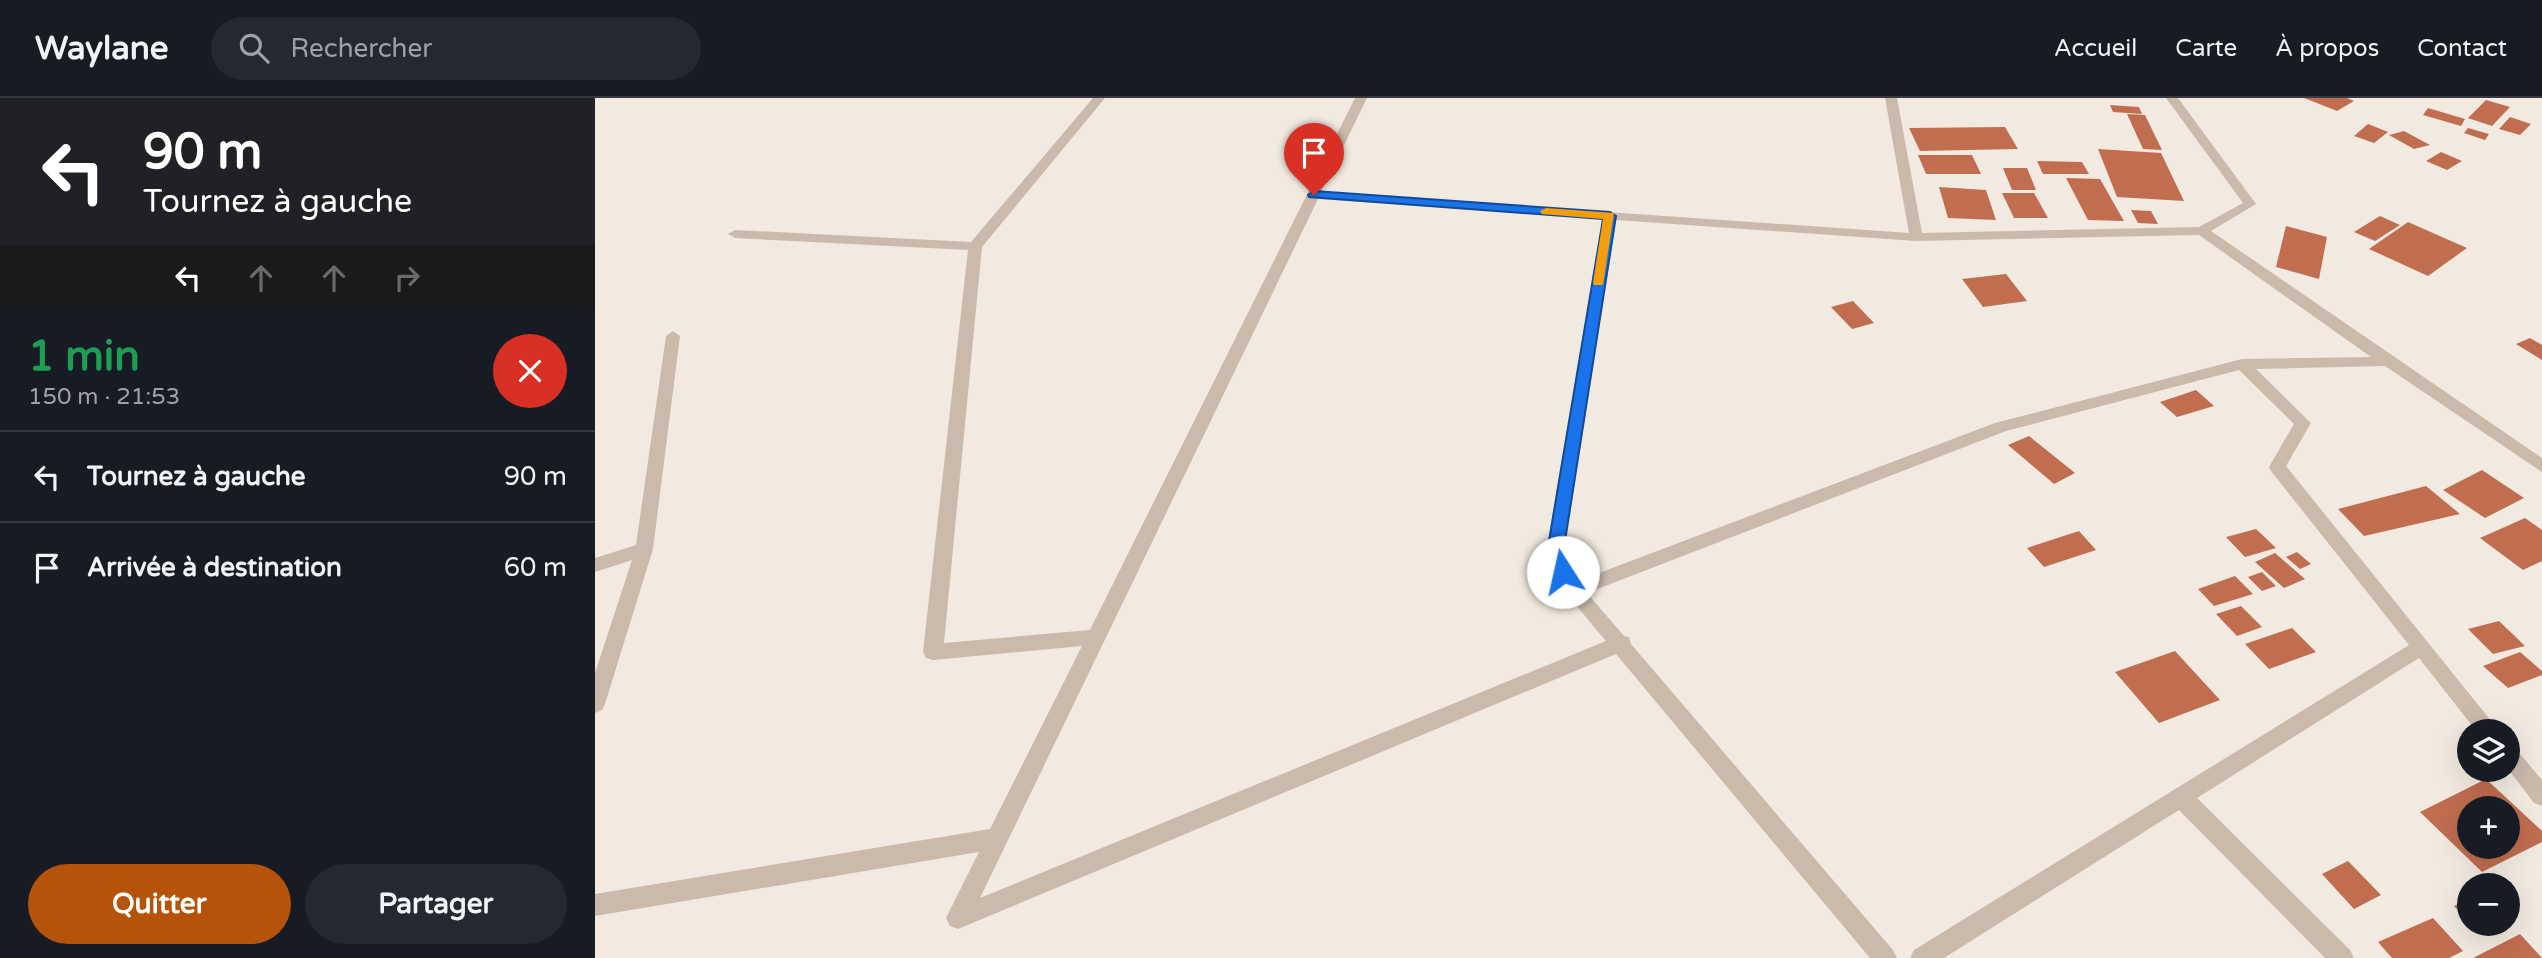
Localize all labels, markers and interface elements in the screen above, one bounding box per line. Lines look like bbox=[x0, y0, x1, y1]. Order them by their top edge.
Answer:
search box bbox=[211, 17, 701, 80]
text: Waylane bbox=[35, 29, 169, 68]
icon: search bbox=[235, 29, 273, 67]
text: Rechercher bbox=[291, 33, 432, 64]
text: Accueil bbox=[2054, 34, 2137, 63]
text: Carte bbox=[2175, 34, 2237, 63]
text: À propos bbox=[2275, 34, 2379, 63]
text: Contact bbox=[2417, 34, 2507, 63]
text: 90 m bbox=[143, 123, 262, 182]
pin bbox=[1284, 123, 1344, 195]
icon: left bbox=[28, 126, 119, 217]
icon: arrive bbox=[1295, 134, 1333, 172]
text: Tournez à gauche bbox=[143, 183, 412, 221]
icon: left bbox=[169, 259, 207, 297]
icon: ahead bbox=[242, 259, 280, 297]
icon: ahead bbox=[315, 259, 353, 297]
icon: right bbox=[388, 259, 426, 297]
text: 1 min bbox=[28, 331, 140, 382]
button: close bbox=[493, 334, 567, 408]
text: 150 m · 21:53 bbox=[28, 383, 180, 411]
icon: left bbox=[28, 458, 66, 496]
text: Tournez à gauche bbox=[87, 461, 306, 492]
text: 90 m bbox=[504, 461, 567, 492]
position arrow bbox=[1526, 535, 1600, 609]
icon: arrive bbox=[28, 549, 66, 587]
text: Arrivée à destination bbox=[87, 552, 342, 583]
text: 60 m bbox=[504, 552, 567, 583]
map controls bbox=[2457, 719, 2520, 936]
button: layers bbox=[2457, 719, 2520, 782]
button: + bbox=[2457, 796, 2520, 859]
button: Quitter bbox=[28, 864, 291, 944]
button: Partager bbox=[305, 864, 567, 944]
button: − bbox=[2457, 873, 2520, 936]

